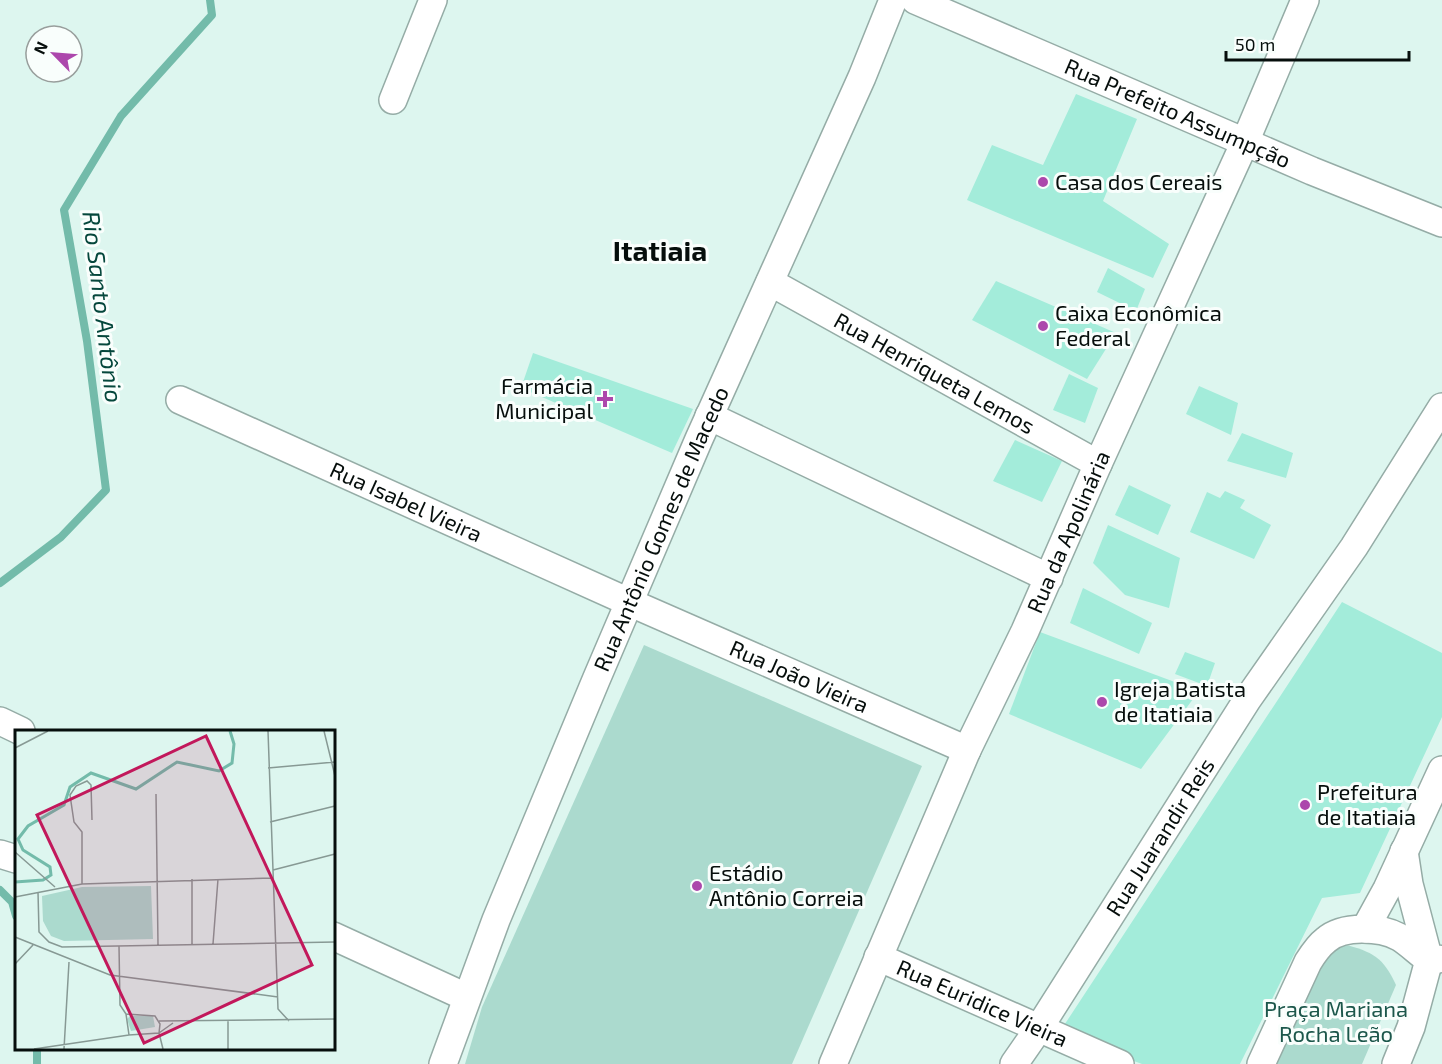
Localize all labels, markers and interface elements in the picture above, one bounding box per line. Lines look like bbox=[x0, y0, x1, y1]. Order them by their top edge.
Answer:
north arrow bbox=[24, 24, 84, 84]
scale bar bbox=[1226, 24, 1409, 62]
text: 50 m bbox=[1235, 33, 1275, 55]
text: N bbox=[29, 38, 51, 57]
street label: Rua Prefeito Assumpção bbox=[1061, 52, 1295, 172]
place label: Casa dos Cereais bbox=[1055, 168, 1222, 194]
marker: Casa dos Cereais bbox=[1036, 175, 1050, 189]
water label: Rio Santo Antônio bbox=[77, 209, 130, 404]
district label: Itatiaia bbox=[613, 233, 707, 267]
place label: Caixa Econômica Federal bbox=[1055, 299, 1222, 350]
street label: Rua Henriqueta Lemos bbox=[830, 306, 1040, 438]
marker: Caixa Econômica Federal bbox=[1036, 319, 1050, 333]
place label: Farmácia Municipal bbox=[495, 372, 593, 423]
street label: Rua Antônio Gomes de Macedo bbox=[587, 382, 733, 675]
marker: Farmácia Municipal bbox=[598, 392, 612, 406]
street label: Rua da Apolinária bbox=[1021, 446, 1114, 617]
street label: Rua Isabel Vieira bbox=[326, 455, 487, 546]
street label: Rua João Vieira bbox=[726, 634, 873, 717]
place label: Igreja Batista de Itatiaia bbox=[1114, 675, 1246, 726]
marker: Igreja Batista de Itatiaia bbox=[1095, 695, 1109, 709]
inset map bbox=[15, 730, 334, 1049]
street label: Rua Juarandir Reis bbox=[1100, 753, 1219, 920]
place label: Prefeitura de Itatiaia bbox=[1317, 778, 1418, 829]
marker: Prefeitura de Itatiaia bbox=[1298, 798, 1312, 812]
place label: Estádio Antônio Correia bbox=[709, 859, 864, 910]
marker: Estádio Antônio Correia bbox=[690, 879, 704, 893]
street label: Rua Euridice Vieira bbox=[893, 953, 1072, 1051]
park label: Praça Mariana Rocha Leão bbox=[1264, 995, 1408, 1046]

